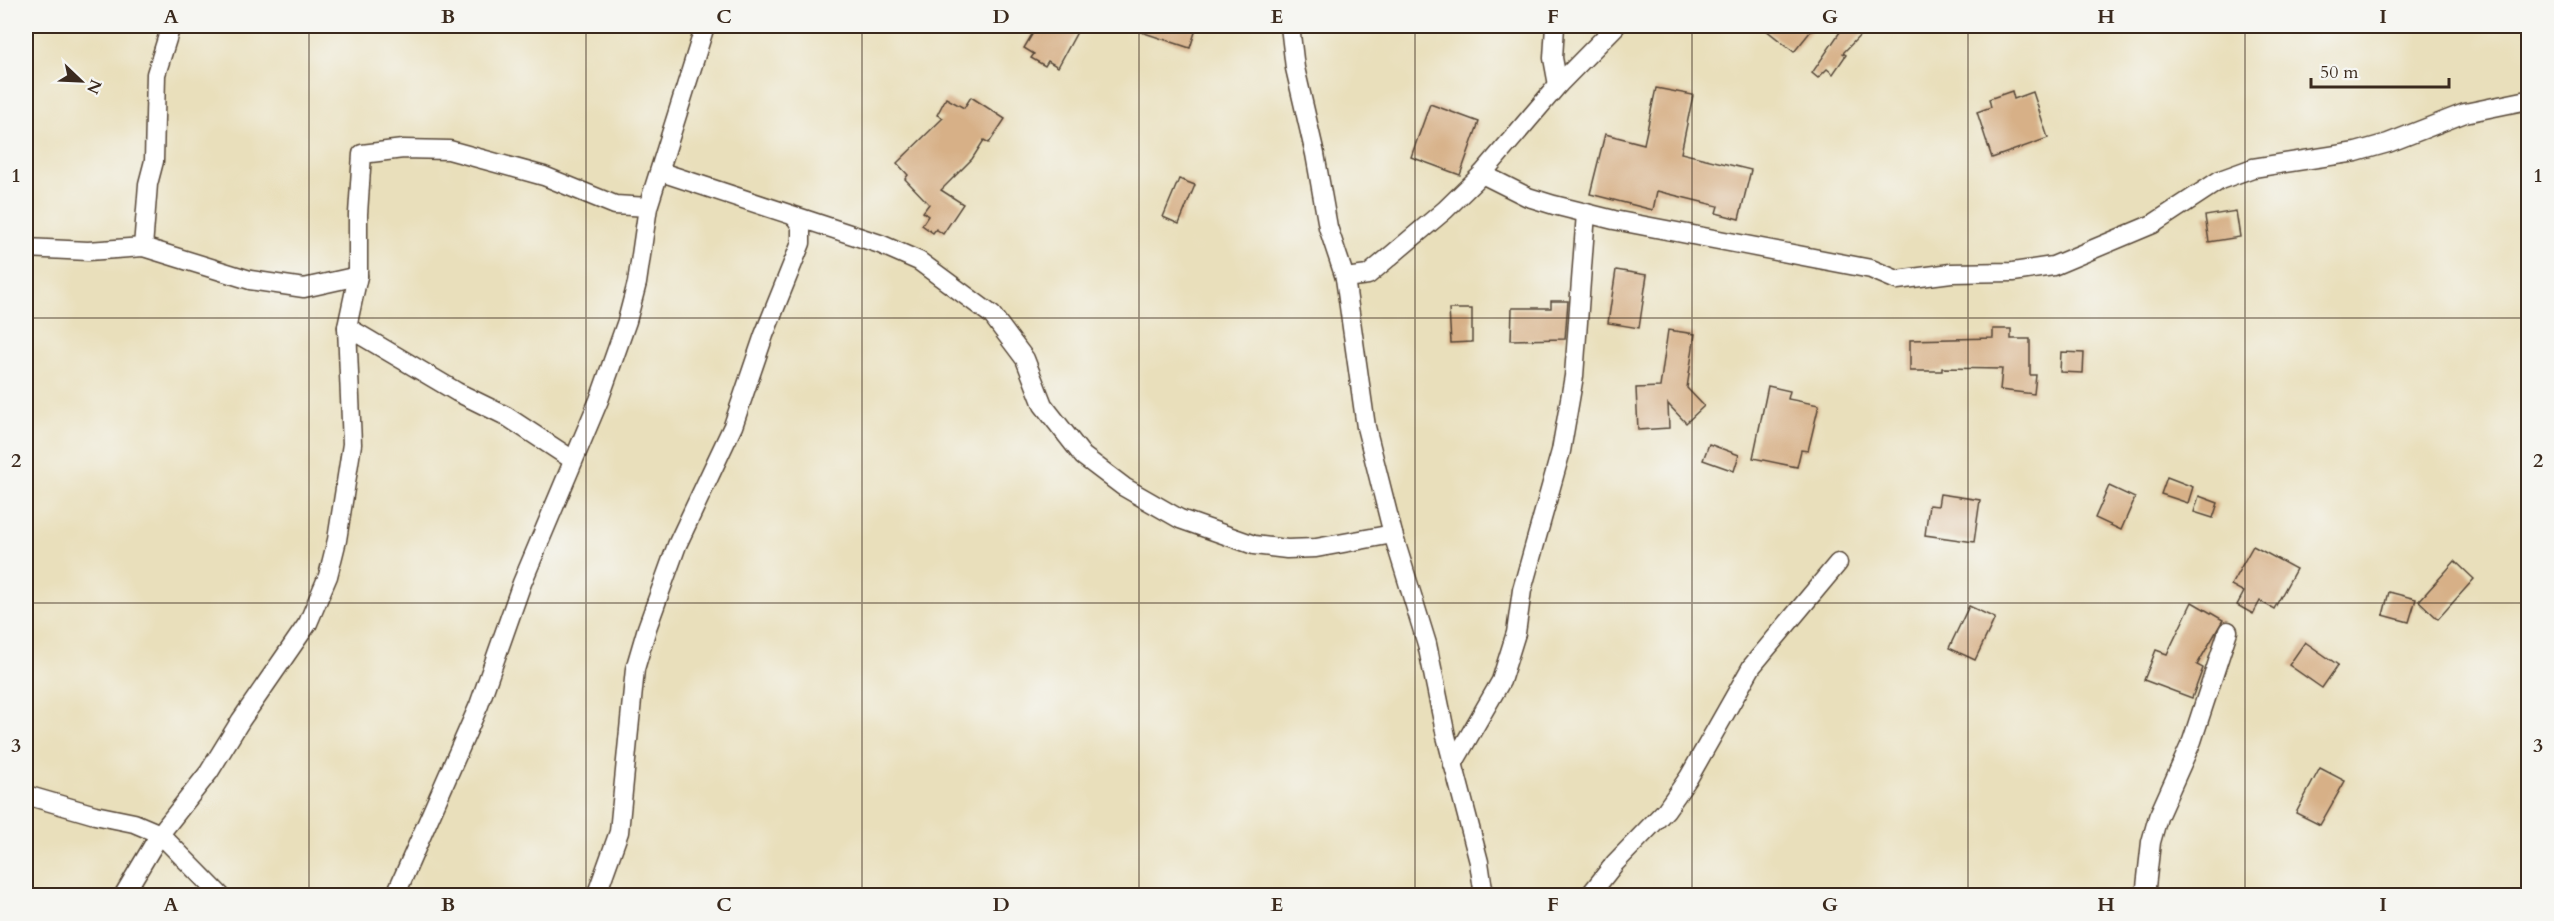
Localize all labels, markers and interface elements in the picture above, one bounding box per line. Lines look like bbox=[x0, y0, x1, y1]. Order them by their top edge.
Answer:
text: A bbox=[163, 3, 179, 30]
text: B bbox=[441, 3, 455, 30]
text: C bbox=[716, 3, 732, 30]
text: D bbox=[992, 3, 1010, 30]
text: E bbox=[1271, 3, 1283, 30]
text: F bbox=[1547, 3, 1559, 30]
text: G bbox=[1822, 3, 1838, 30]
text: H bbox=[2097, 3, 2115, 30]
text: I bbox=[2379, 3, 2387, 30]
north arrow bbox=[51, 51, 111, 111]
scale bar bbox=[2311, 51, 2449, 89]
text: 50 m bbox=[2320, 60, 2359, 85]
text: N bbox=[81, 76, 107, 97]
text: 1 bbox=[11, 162, 21, 189]
text: 1 bbox=[2533, 162, 2543, 189]
text: 2 bbox=[11, 447, 21, 474]
text: 2 bbox=[2533, 447, 2543, 474]
text: 3 bbox=[11, 732, 21, 759]
text: 3 bbox=[2533, 732, 2543, 759]
text: A bbox=[163, 891, 179, 918]
text: B bbox=[441, 891, 455, 918]
text: C bbox=[716, 891, 732, 918]
text: D bbox=[992, 891, 1010, 918]
text: E bbox=[1271, 891, 1283, 918]
text: F bbox=[1547, 891, 1559, 918]
text: G bbox=[1822, 891, 1838, 918]
text: H bbox=[2097, 891, 2115, 918]
text: I bbox=[2379, 891, 2387, 918]

